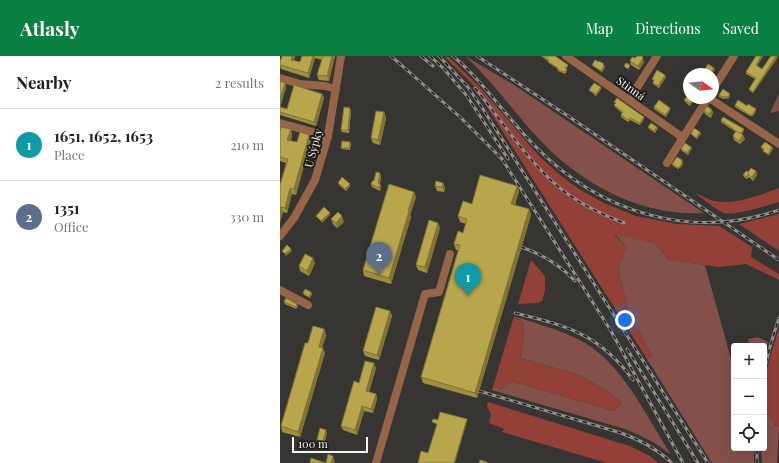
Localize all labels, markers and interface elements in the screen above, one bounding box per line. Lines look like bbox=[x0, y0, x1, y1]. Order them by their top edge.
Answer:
text: Atlasly bbox=[20, 15, 80, 41]
text: Map bbox=[586, 19, 613, 38]
text: Directions bbox=[635, 19, 701, 38]
text: Saved bbox=[723, 19, 759, 38]
north arrow bbox=[683, 68, 719, 104]
text: Nearby bbox=[16, 71, 71, 93]
street label: Stinná bbox=[614, 73, 649, 104]
text: 2 results bbox=[215, 74, 264, 91]
text: 1651, 1652, 1653 bbox=[54, 126, 153, 146]
street label: U Sýpky bbox=[301, 126, 326, 169]
text: 1 bbox=[27, 136, 31, 153]
text: 210 m bbox=[230, 136, 264, 153]
text: Place bbox=[54, 146, 85, 163]
text: 1351 bbox=[54, 198, 80, 218]
text: 2 bbox=[26, 208, 32, 225]
text: 330 m bbox=[230, 208, 264, 225]
text: Office bbox=[54, 218, 89, 235]
pin: 2 bbox=[366, 242, 392, 275]
pin: 1 bbox=[455, 263, 481, 296]
your location bbox=[615, 310, 635, 330]
map controls bbox=[731, 343, 767, 451]
button: + bbox=[731, 343, 767, 379]
button: − bbox=[731, 379, 767, 415]
button: locate bbox=[731, 415, 767, 451]
scale bar bbox=[292, 435, 368, 454]
text: 100 m bbox=[298, 436, 328, 451]

